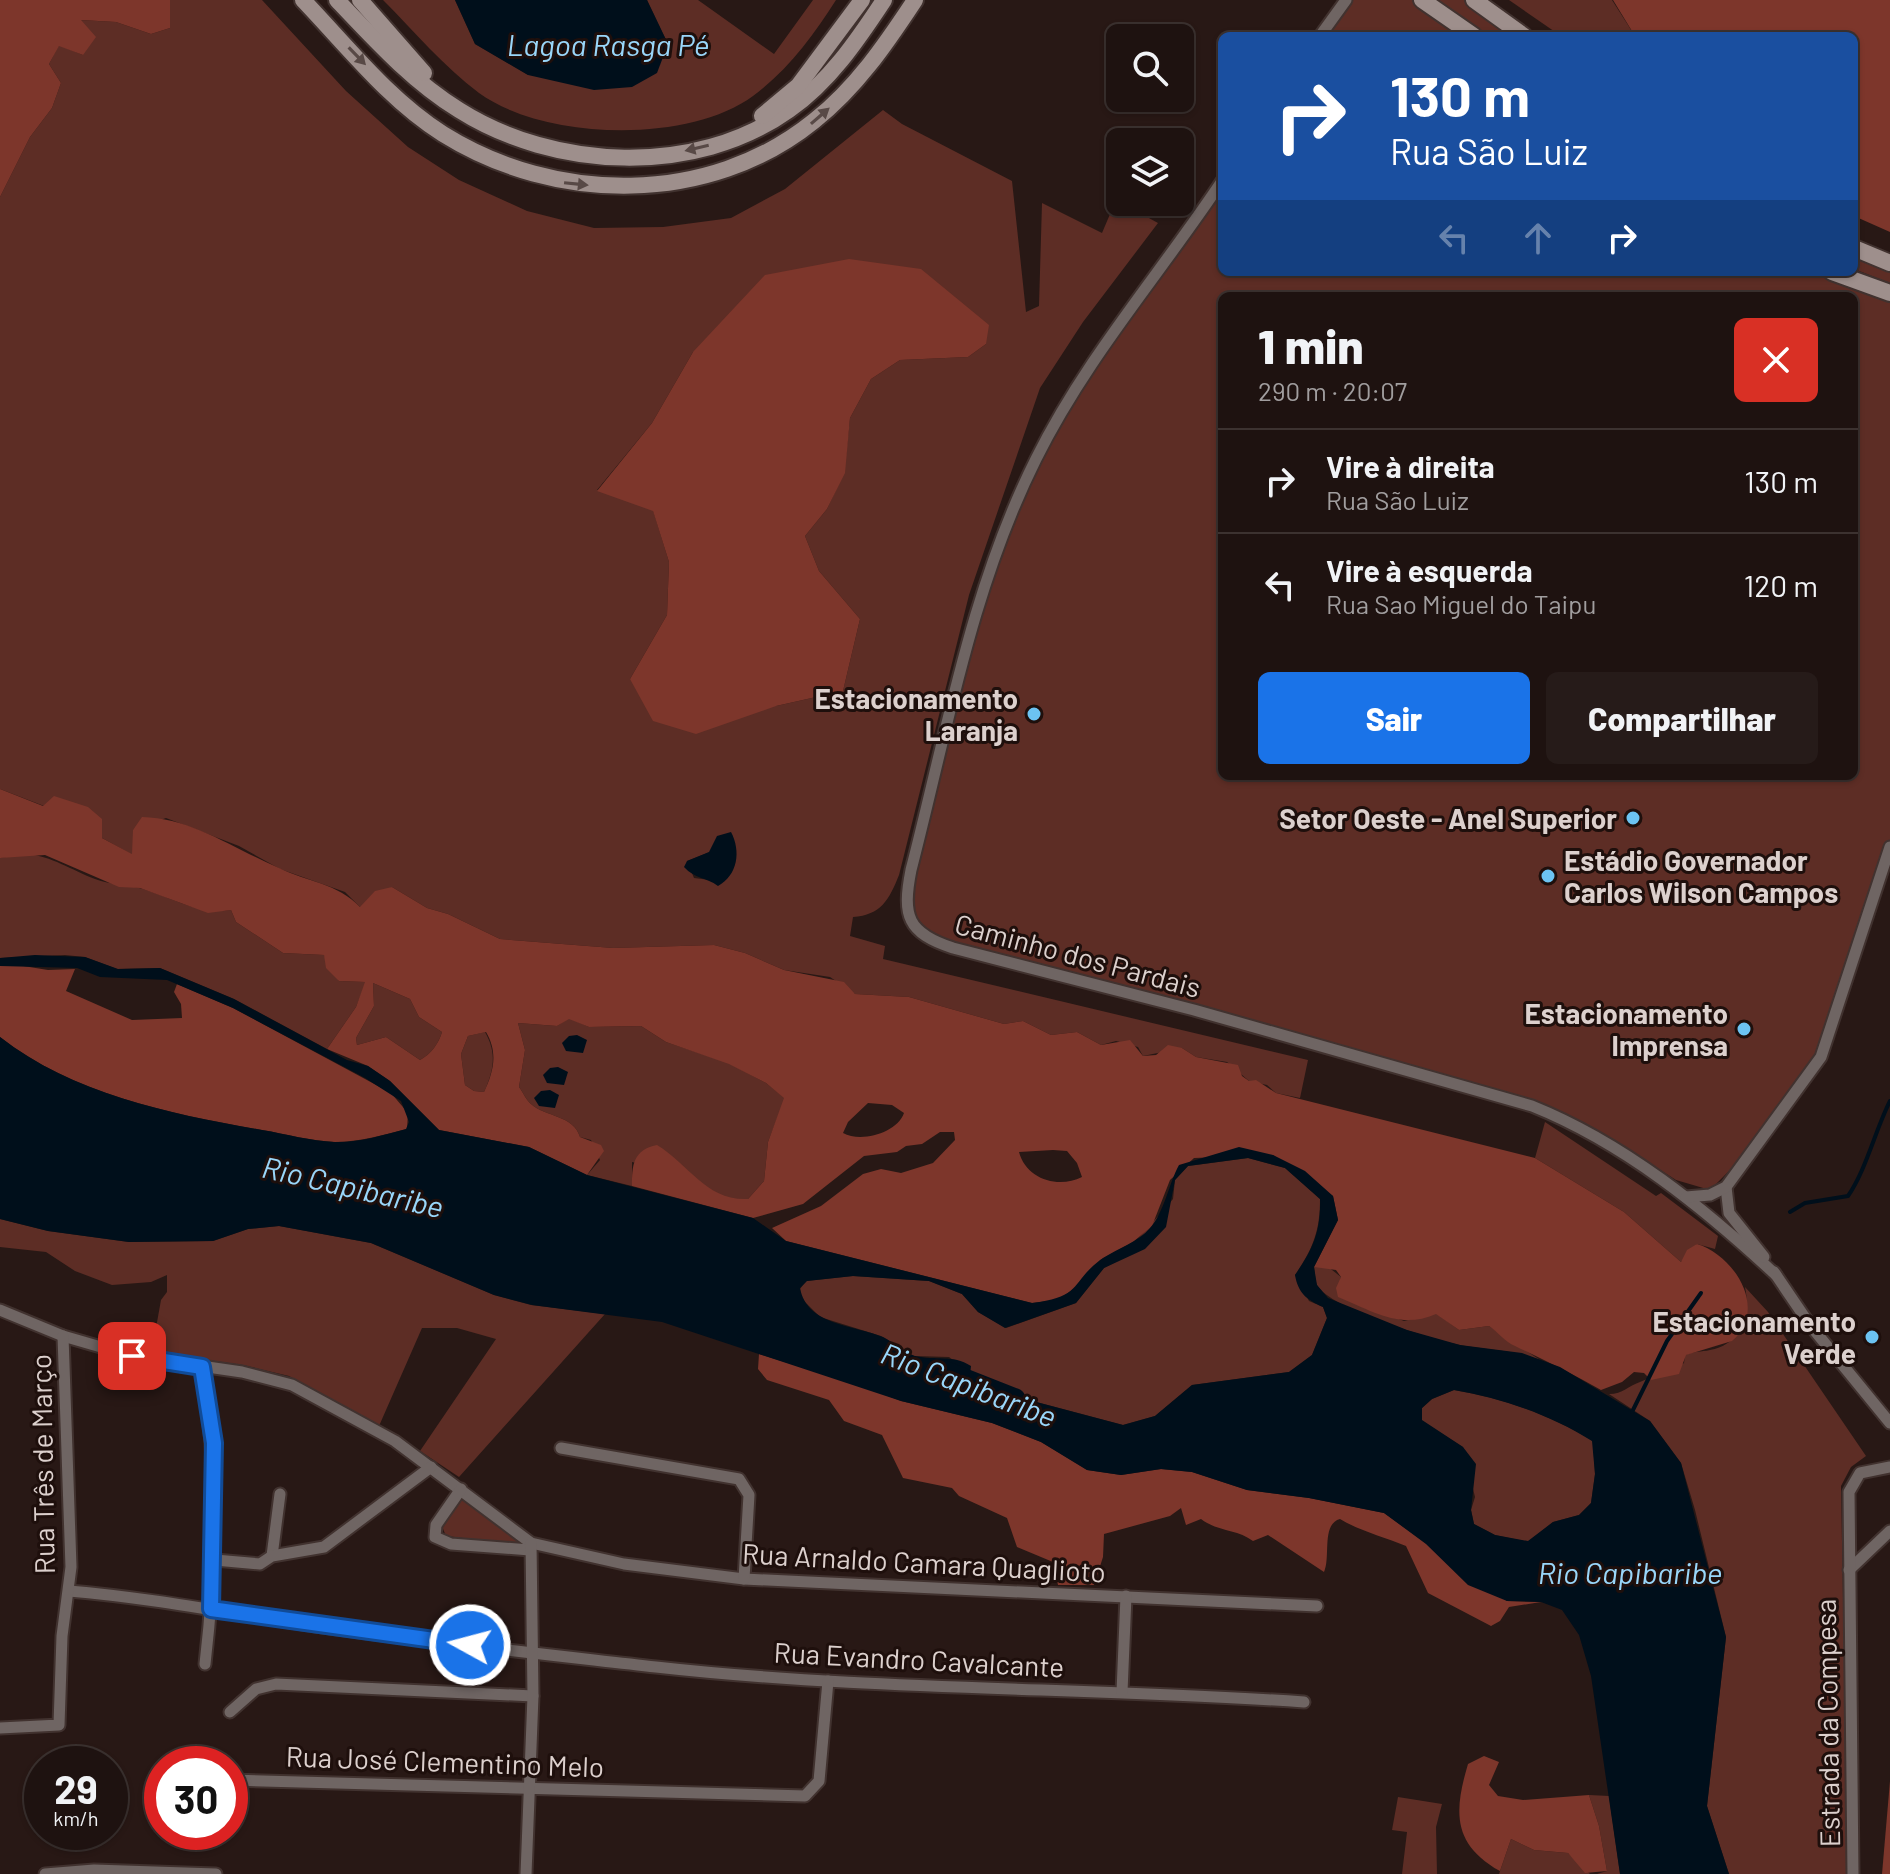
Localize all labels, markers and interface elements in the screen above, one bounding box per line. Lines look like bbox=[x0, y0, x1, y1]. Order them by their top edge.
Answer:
map controls bbox=[1106, 24, 1194, 216]
button: search bbox=[1106, 24, 1194, 112]
water label: Lagoa Rasga Pé bbox=[507, 26, 709, 62]
one-way arrow bbox=[347, 46, 365, 65]
text: 130 m bbox=[1390, 61, 1530, 128]
icon: right bbox=[1258, 64, 1362, 168]
one-way arrow bbox=[809, 108, 829, 125]
button: layers bbox=[1106, 128, 1194, 216]
text: Rua São Luiz bbox=[1390, 129, 1588, 172]
one-way arrow bbox=[685, 142, 710, 155]
one-way arrow bbox=[564, 177, 589, 190]
icon: left bbox=[1432, 216, 1476, 260]
icon: ahead bbox=[1516, 216, 1560, 260]
icon: right bbox=[1600, 216, 1644, 260]
text: 1 min bbox=[1258, 316, 1364, 374]
button: close bbox=[1734, 318, 1818, 402]
text: 290 m · 20:07 bbox=[1258, 375, 1407, 406]
text: Vire à direita bbox=[1326, 448, 1495, 484]
icon: right bbox=[1258, 459, 1302, 503]
text: 130 m bbox=[1744, 463, 1818, 499]
text: Rua São Luiz bbox=[1326, 484, 1469, 515]
text: Vire à esquerda bbox=[1326, 552, 1533, 588]
icon: left bbox=[1258, 563, 1302, 607]
text: 120 m bbox=[1744, 567, 1818, 603]
text: Rua Sao Miguel do Taipu bbox=[1326, 588, 1596, 619]
button: Sair bbox=[1258, 672, 1530, 764]
button: Compartilhar bbox=[1546, 672, 1818, 764]
place label: Estacionamento Laranja bbox=[814, 681, 1018, 747]
marker: Estacionamento Laranja bbox=[1025, 705, 1043, 723]
place label: Setor Oeste - Anel Superior bbox=[1279, 801, 1617, 835]
marker: Setor Oeste - Anel Superior bbox=[1624, 809, 1642, 827]
place label: Estádio Governador Carlos Wilson Campos bbox=[1564, 843, 1838, 909]
marker: Estádio Governador Carlos Wilson Campos bbox=[1539, 867, 1557, 885]
street label: Caminho dos Pardais bbox=[951, 906, 1205, 1004]
place label: Estacionamento Imprensa bbox=[1524, 996, 1728, 1062]
marker: Estacionamento Imprensa bbox=[1735, 1020, 1753, 1038]
water label: Rio Capibaribe bbox=[259, 1148, 447, 1224]
place label: Estacionamento Verde bbox=[1652, 1304, 1856, 1370]
pin bbox=[98, 1322, 166, 1390]
marker: Estacionamento Verde bbox=[1863, 1328, 1881, 1346]
icon: arrive bbox=[110, 1334, 154, 1378]
water label: Rio Capibaribe bbox=[876, 1334, 1062, 1434]
street label: Rua Três de Março bbox=[23, 1354, 61, 1574]
street label: Rua Arnaldo Camara Quaglioto bbox=[741, 1535, 1107, 1589]
water label: Rio Capibaribe bbox=[1538, 1554, 1722, 1590]
street label: Estrada da Compesa bbox=[1808, 1598, 1846, 1848]
position arrow bbox=[428, 1603, 512, 1687]
street label: Rua Evandro Cavalcante bbox=[773, 1634, 1065, 1684]
street label: Rua José Clementino Melo bbox=[285, 1738, 605, 1784]
speed limit sign: 30 bbox=[144, 1746, 248, 1850]
text: 29 bbox=[54, 1764, 98, 1812]
text: km/h bbox=[53, 1806, 99, 1830]

